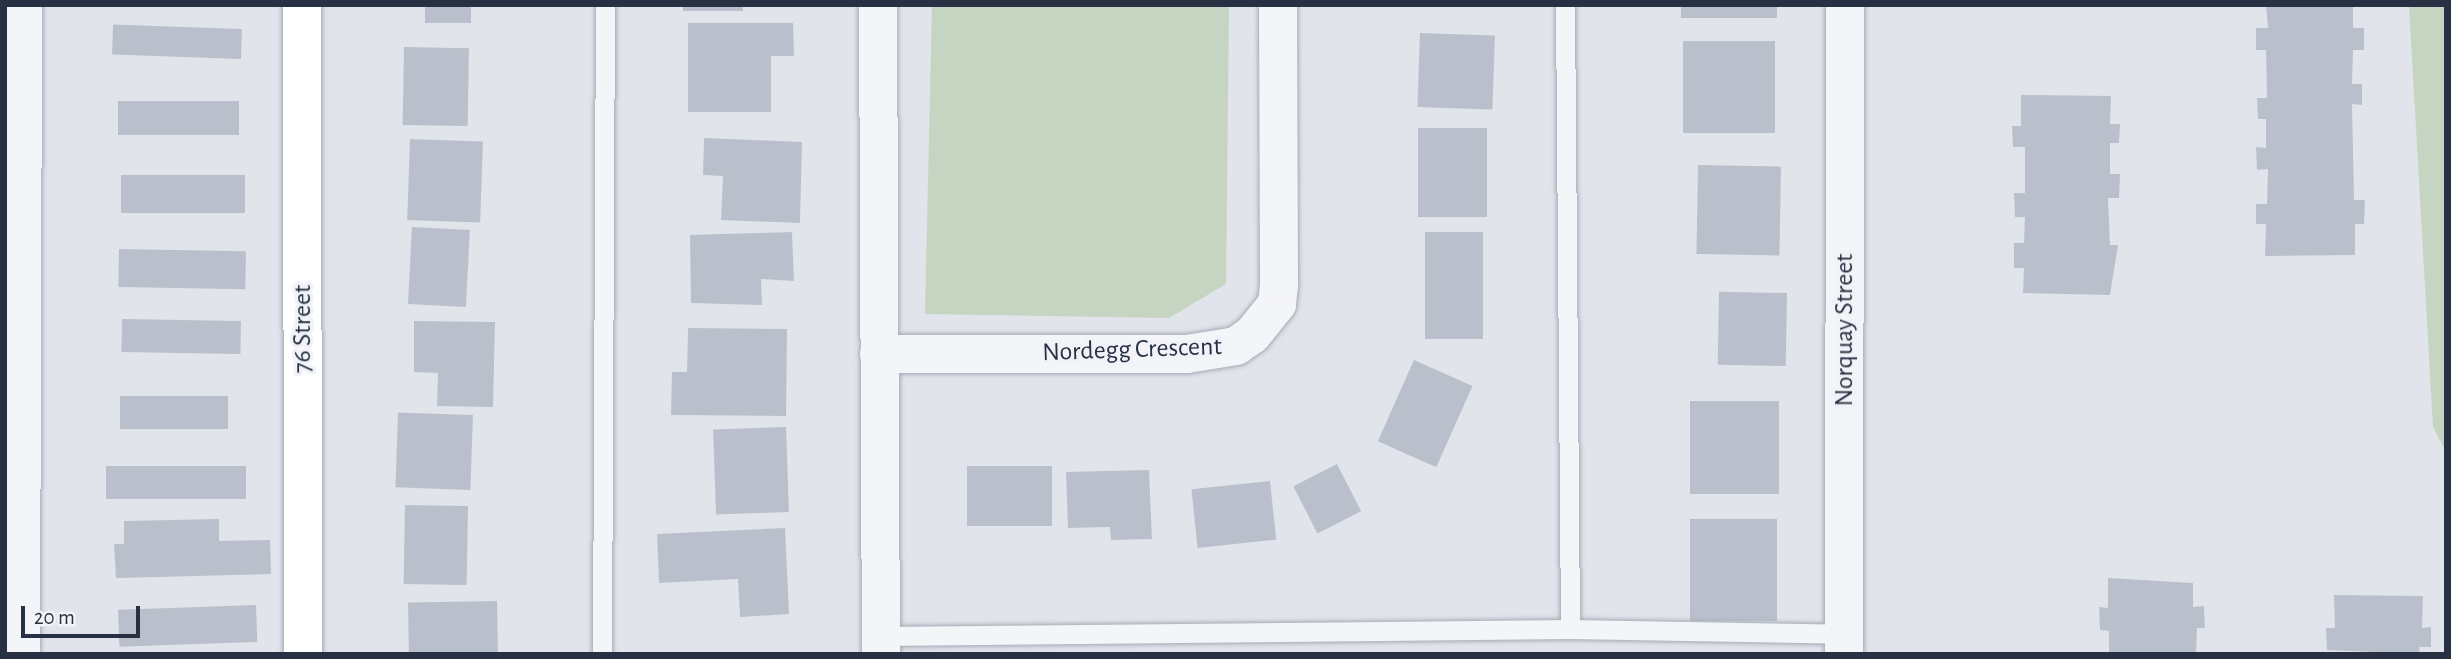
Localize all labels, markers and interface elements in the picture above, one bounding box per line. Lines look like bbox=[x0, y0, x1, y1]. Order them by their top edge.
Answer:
street label: Norquay Street bbox=[1829, 254, 1861, 406]
street label: 76 Street bbox=[287, 285, 319, 373]
street label: Nordegg Crescent bbox=[1042, 331, 1222, 369]
scale bar bbox=[24, 592, 144, 636]
text: 20 m bbox=[34, 607, 75, 628]

